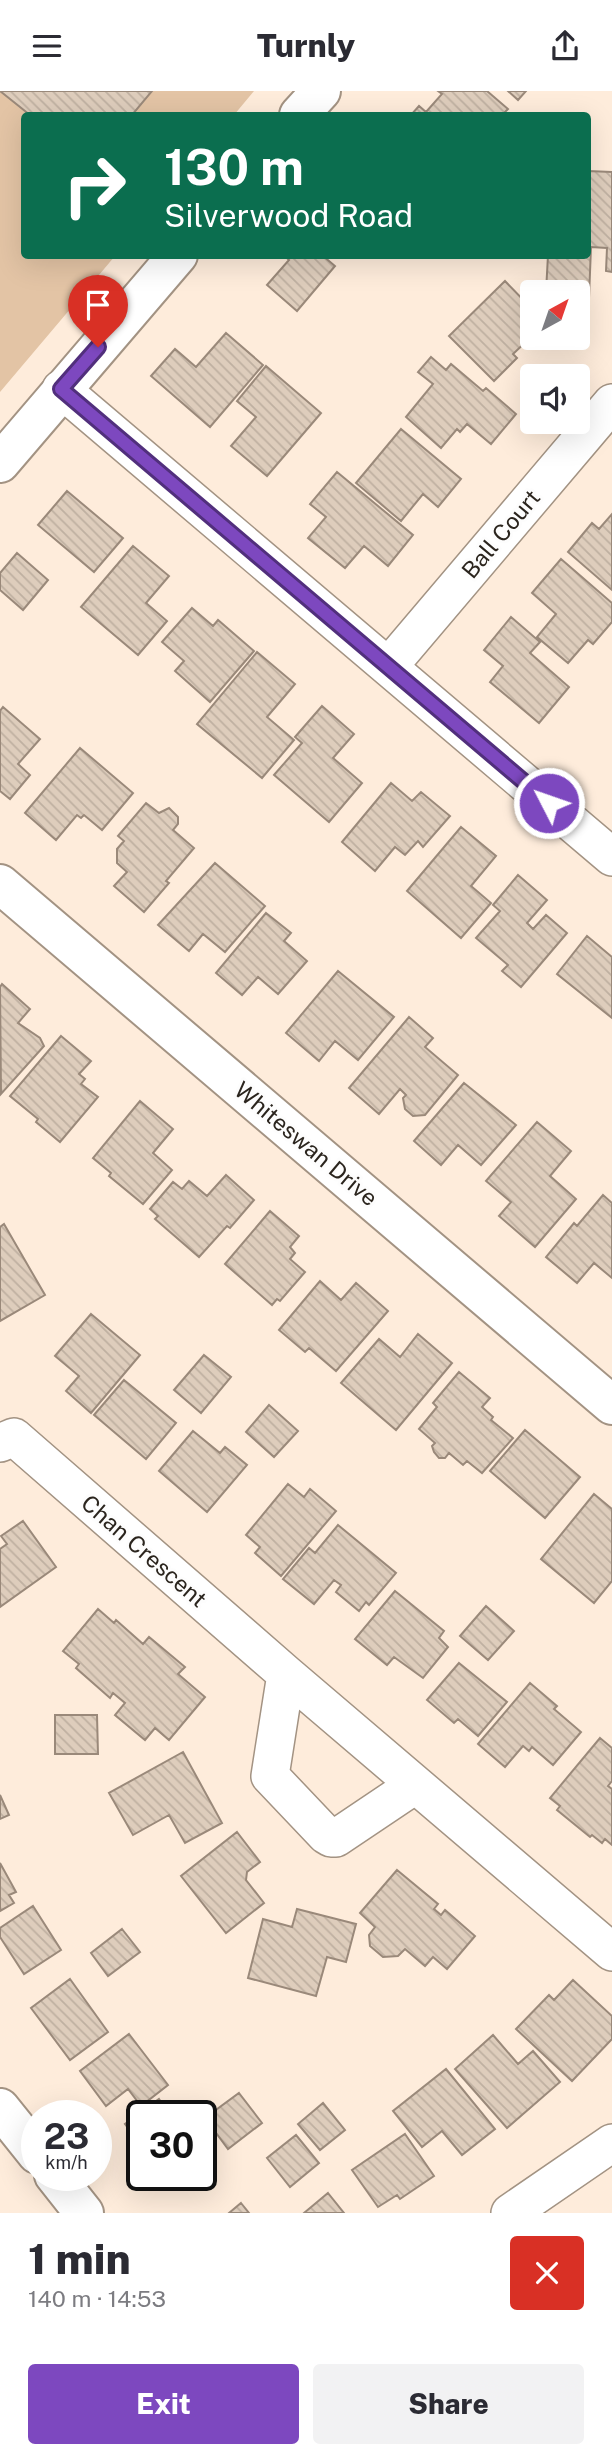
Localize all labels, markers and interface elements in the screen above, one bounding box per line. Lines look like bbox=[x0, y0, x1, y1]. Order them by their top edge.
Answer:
icon: menu bbox=[28, 27, 66, 65]
text: Turnly bbox=[257, 27, 355, 64]
icon: share bbox=[546, 27, 584, 65]
text: 130 m bbox=[164, 138, 304, 196]
icon: right bbox=[49, 140, 140, 231]
text: Silverwood Road bbox=[164, 197, 413, 234]
pin bbox=[68, 275, 128, 347]
north arrow bbox=[520, 280, 590, 350]
map controls bbox=[520, 280, 590, 434]
icon: arrive bbox=[79, 286, 117, 324]
button: sound bbox=[520, 364, 590, 434]
street label: Ball Court bbox=[456, 484, 545, 583]
position arrow bbox=[512, 766, 586, 840]
street label: Whiteswan Drive bbox=[229, 1076, 383, 1211]
street label: Chan Crescent bbox=[76, 1489, 212, 1612]
speed limit sign: 30 bbox=[126, 2100, 217, 2191]
text: 23 bbox=[44, 2116, 89, 2157]
text: km/h bbox=[45, 2152, 88, 2173]
text: 1 min bbox=[28, 2234, 131, 2283]
button: close bbox=[510, 2236, 584, 2310]
text: 140 m · 14:53 bbox=[28, 2285, 166, 2312]
button: Exit bbox=[28, 2364, 299, 2444]
button: Share bbox=[313, 2364, 584, 2444]

